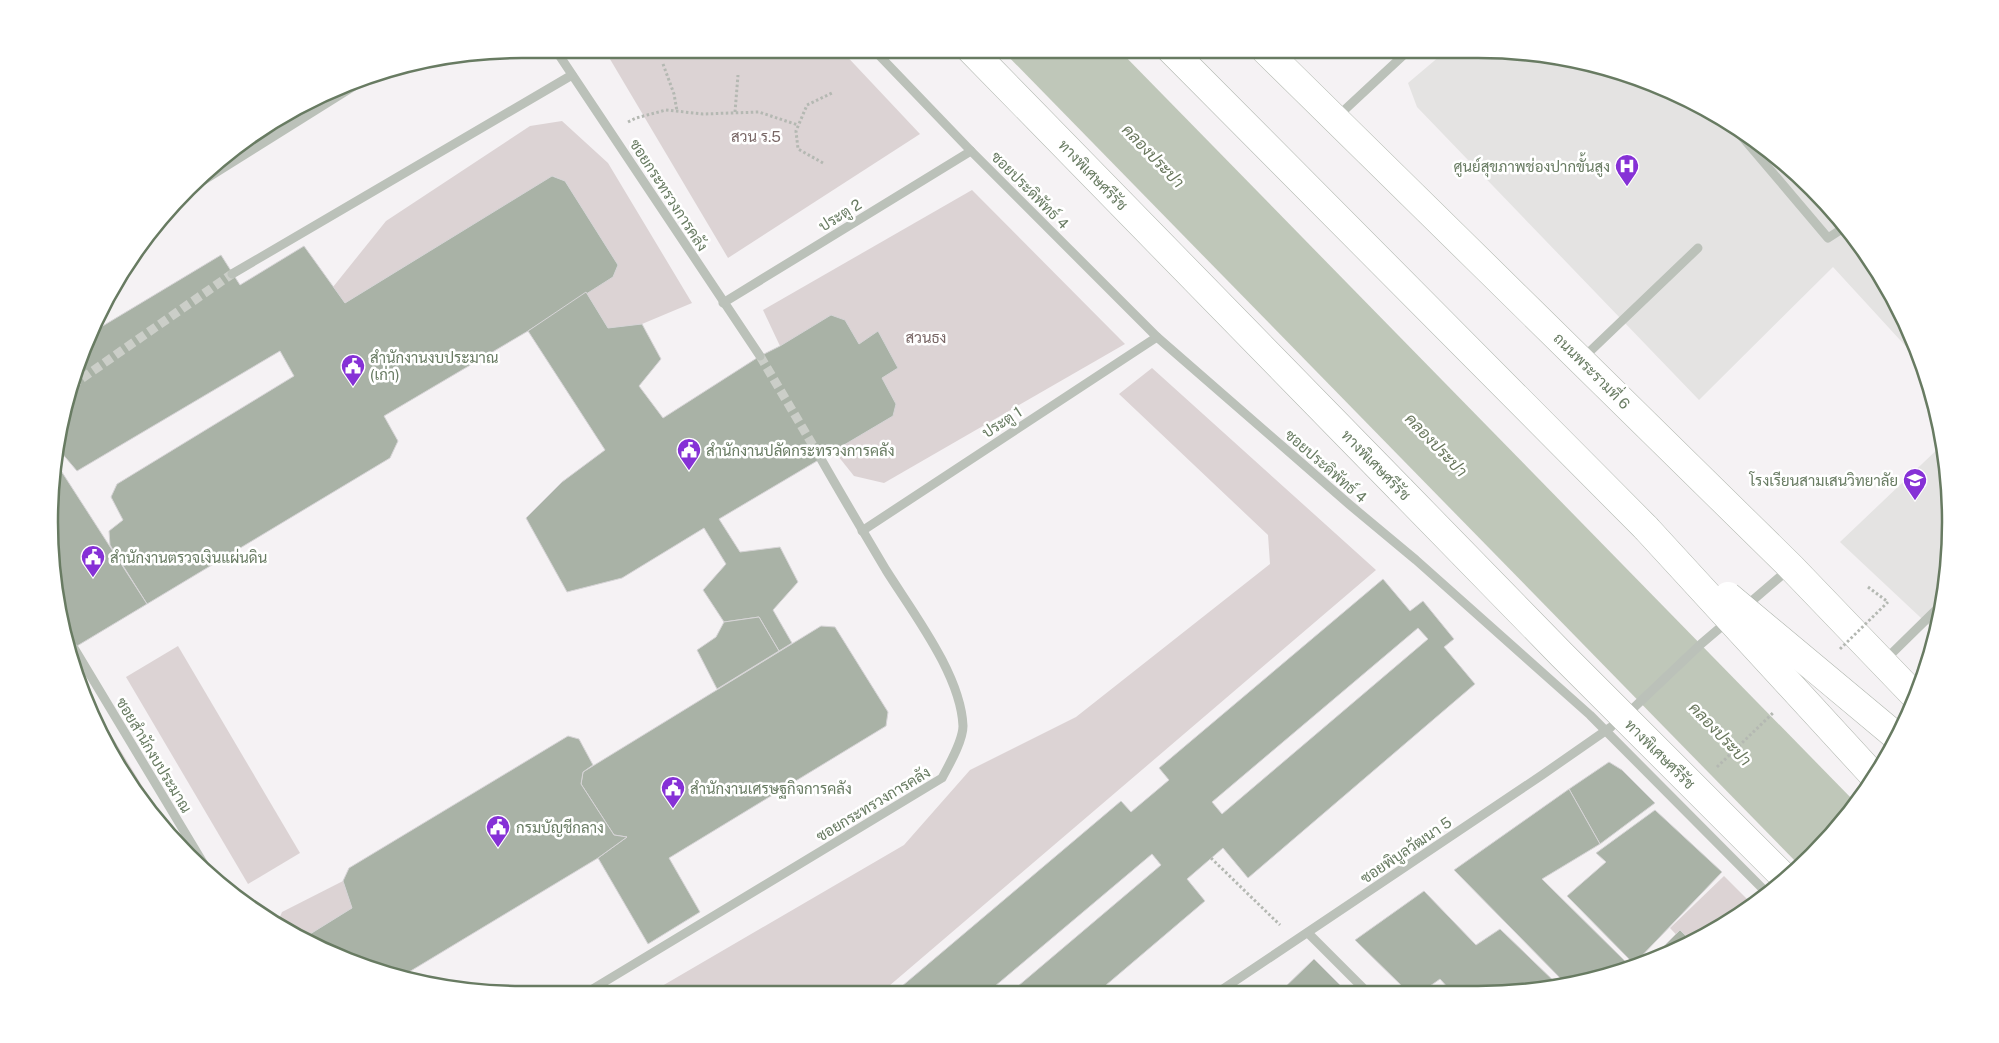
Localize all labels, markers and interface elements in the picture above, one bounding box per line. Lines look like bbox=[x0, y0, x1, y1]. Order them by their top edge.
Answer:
water label: คลองประปา bbox=[1118, 120, 1188, 192]
park label: สวน ร.5 bbox=[731, 128, 781, 145]
street label: ซอยกระทรวงการคลัง bbox=[627, 136, 711, 254]
street label: ทางพิเศษศรีรัช bbox=[1055, 136, 1132, 214]
street label: ซอยประดิพัทธ์ 4 bbox=[988, 147, 1073, 232]
place label: ศูนย์สุขภาพช่องปากขั้นสูง bbox=[1453, 152, 1610, 178]
hospital icon: ศูนย์สุขภาพช่องปากขั้นสูง bbox=[1614, 153, 1640, 187]
street label: ประตู 2 bbox=[816, 195, 865, 236]
street label: ถนนพระรามที่ 6 bbox=[1550, 325, 1638, 413]
park label: สวนธง bbox=[906, 329, 946, 346]
place label: สำนักงานงบประมาณ (เก่า) bbox=[370, 349, 498, 383]
public building icon: สำนักงานงบประมาณ (เก่า) bbox=[340, 353, 366, 387]
street label: ประตู 1 bbox=[979, 403, 1026, 443]
water label: คลองประปา bbox=[1401, 409, 1471, 481]
street label: ซอยประดิพัทธ์ 4 bbox=[1282, 425, 1371, 506]
street label: ทางพิเศษศรีรัช bbox=[1338, 426, 1415, 504]
public building icon: สำนักงานปลัดกระทรวงการคลัง bbox=[676, 437, 702, 471]
place label: สำนักงานปลัดกระทรวงการคลัง bbox=[706, 442, 894, 459]
school or university icon: โรงเรียนสามเสนวิทยาลัย bbox=[1902, 467, 1928, 501]
place label: โรงเรียนสามเสนวิทยาลัย bbox=[1748, 471, 1898, 489]
public building icon: สำนักงานตรวจเงินแผ่นดิน bbox=[80, 544, 106, 578]
place label: สำนักงานตรวจเงินแผ่นดิน bbox=[110, 548, 267, 566]
street label: ซอยสำนักงบประมาณ bbox=[113, 694, 195, 816]
water label: คลองประปา bbox=[1685, 698, 1755, 770]
street label: ทางพิเศษศรีรัช bbox=[1622, 715, 1699, 792]
street label: ซอยกระทรวงการคลัง bbox=[813, 763, 933, 845]
public building icon: สำนักงานเศรษฐกิจการคลัง bbox=[660, 775, 686, 809]
place label: สำนักงานเศรษฐกิจการคลัง bbox=[690, 780, 852, 799]
street label: ซอยพิบูลวัฒนา 5 bbox=[1357, 813, 1456, 888]
public building icon: กรมบัญชีกลาง bbox=[485, 814, 511, 848]
place label: กรมบัญชีกลาง bbox=[516, 818, 604, 837]

